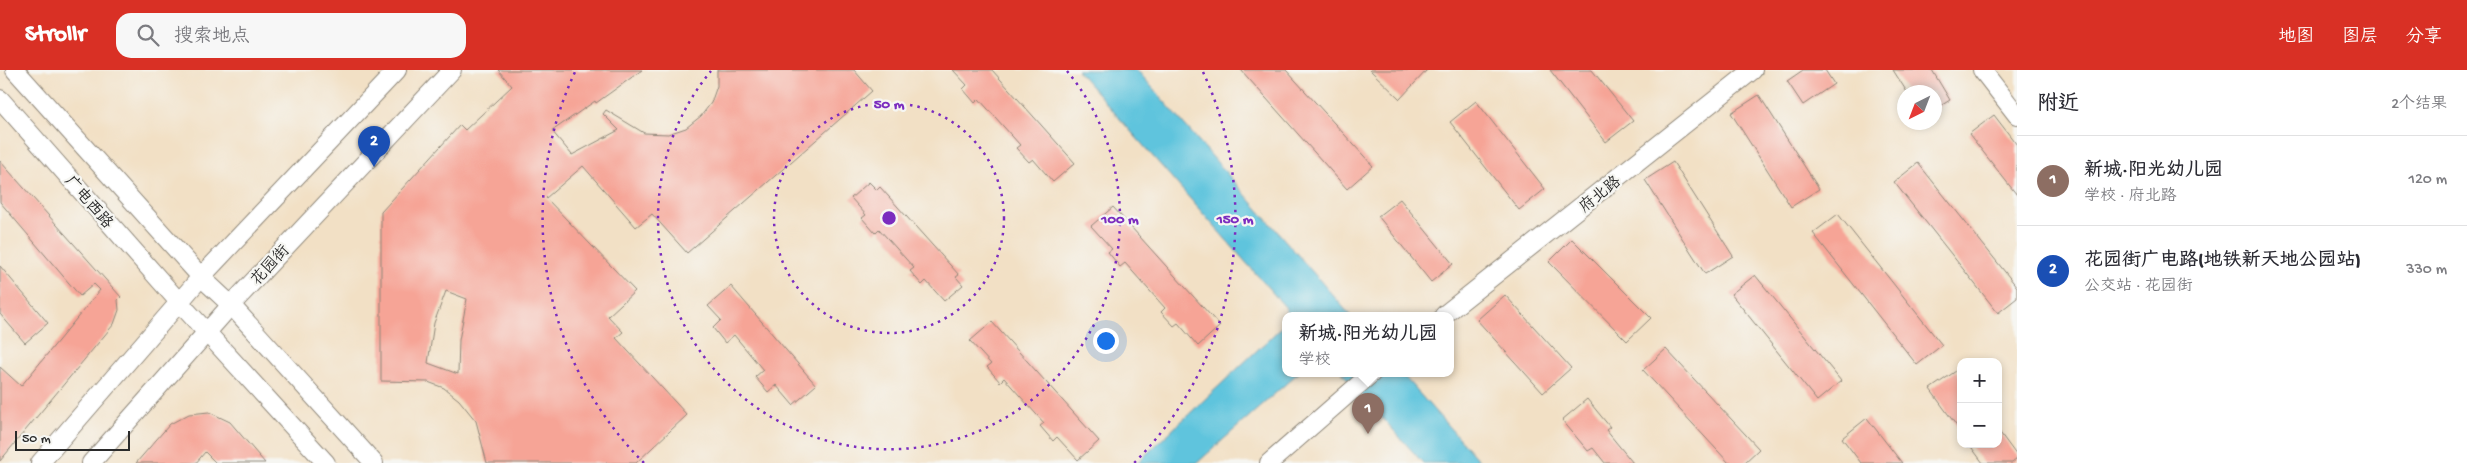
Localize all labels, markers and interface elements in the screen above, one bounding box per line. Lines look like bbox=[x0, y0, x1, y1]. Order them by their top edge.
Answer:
search box bbox=[116, 13, 466, 58]
text: Strollr bbox=[25, 21, 86, 50]
icon: search bbox=[134, 21, 162, 49]
text: 搜索地点 bbox=[174, 26, 250, 49]
text: 地图 bbox=[2278, 27, 2314, 48]
text: 图层 bbox=[2342, 27, 2378, 48]
text: 分享 bbox=[2406, 27, 2442, 48]
north arrow bbox=[1897, 85, 1942, 130]
text: 附近 bbox=[2037, 93, 2079, 118]
text: 50 m bbox=[874, 96, 905, 114]
text: 2个结果 bbox=[2391, 96, 2447, 115]
pin: 2 bbox=[358, 126, 390, 167]
text: 新城·阳光幼儿园 bbox=[2084, 160, 2223, 183]
text: 1 bbox=[2050, 171, 2056, 190]
text: 120 m bbox=[2408, 171, 2447, 190]
street label: 广电西路 bbox=[59, 172, 117, 234]
street label: 府北路 bbox=[1575, 172, 1626, 218]
text: 学校 · 府北路 bbox=[2084, 188, 2177, 207]
centre of rings bbox=[880, 209, 898, 227]
text: 100 m bbox=[1100, 211, 1139, 229]
text: 150 m bbox=[1216, 211, 1254, 229]
street label: 花园街 bbox=[248, 242, 295, 290]
text: 花园街广电路(地铁新天地公园站) bbox=[2084, 250, 2361, 273]
text: 2 bbox=[2049, 261, 2057, 280]
text: 330 m bbox=[2406, 261, 2447, 280]
text: 公交站 · 花园街 bbox=[2084, 278, 2193, 297]
popup bbox=[1282, 312, 1454, 377]
text: 新城·阳光幼儿园 bbox=[1299, 324, 1437, 347]
your location bbox=[1093, 328, 1119, 354]
text: 学校 bbox=[1299, 352, 1331, 371]
map controls bbox=[1957, 358, 2002, 448]
button: + bbox=[1957, 358, 2002, 403]
pin: 1 bbox=[1352, 393, 1384, 434]
button: − bbox=[1957, 403, 2002, 448]
scale bar bbox=[15, 428, 130, 451]
text: 50 m bbox=[22, 431, 51, 448]

